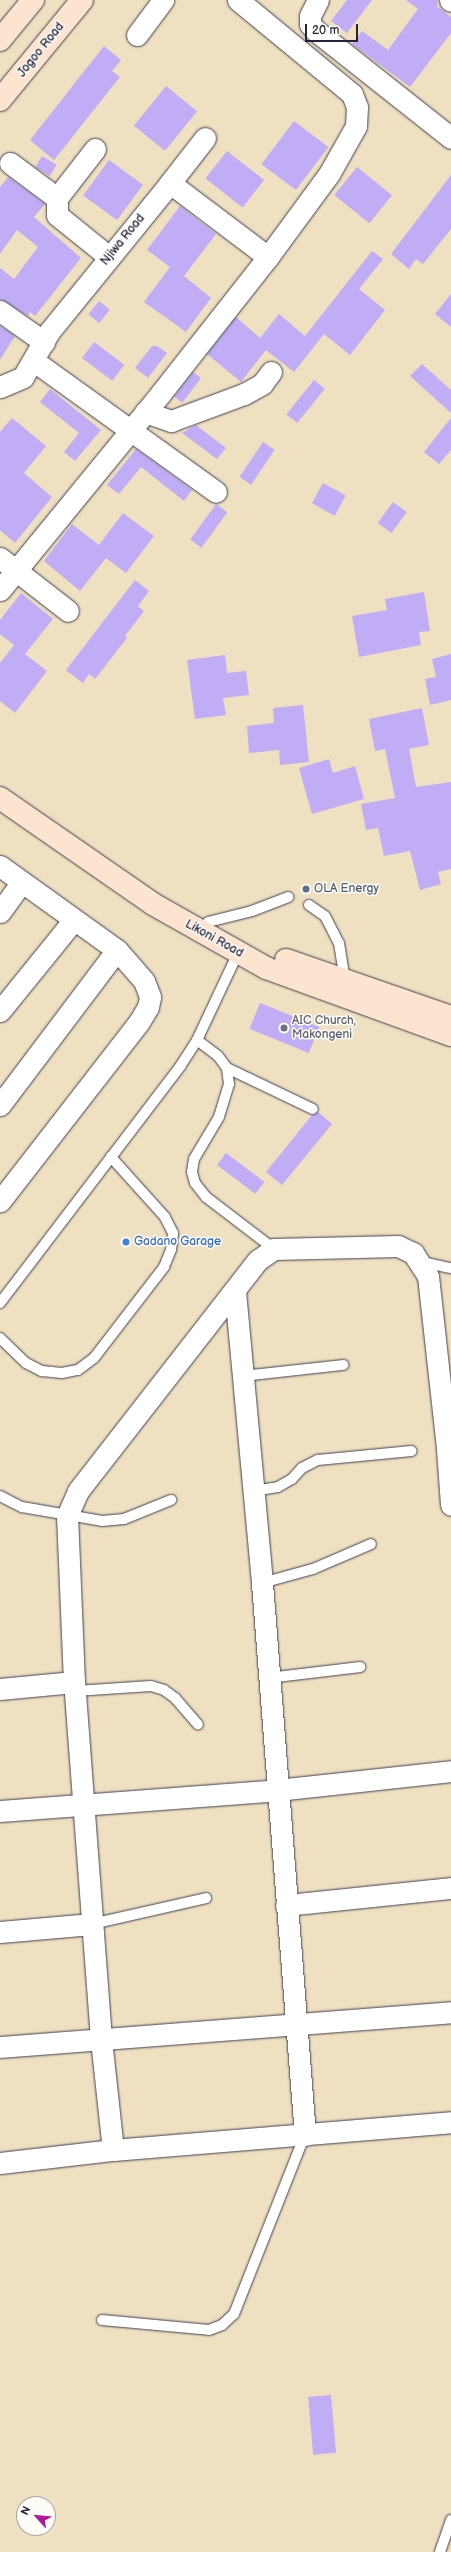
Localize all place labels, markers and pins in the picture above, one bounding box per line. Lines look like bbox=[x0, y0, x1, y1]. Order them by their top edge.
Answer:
place label: OLA Energy bbox=[314, 882, 379, 896]
marker: OLA Energy bbox=[301, 884, 311, 894]
place label: AIC Church, Makongeni bbox=[292, 1014, 356, 1042]
marker: AIC Church, Makongeni bbox=[279, 1023, 289, 1033]
place label: Gadano Garage bbox=[134, 1235, 221, 1249]
marker: Gadano Garage bbox=[121, 1237, 131, 1247]

